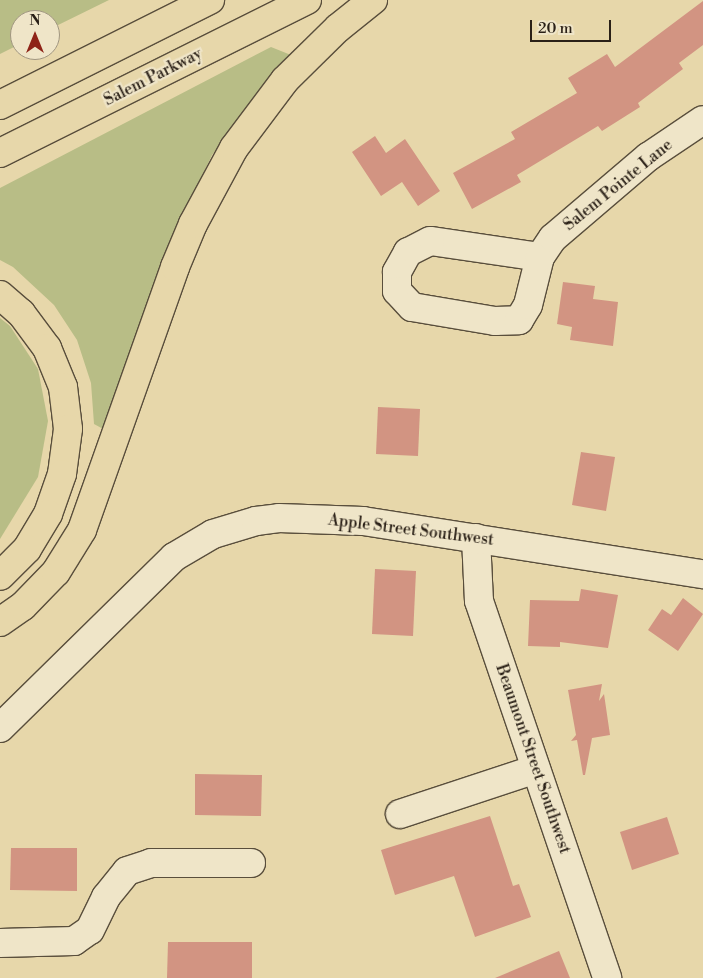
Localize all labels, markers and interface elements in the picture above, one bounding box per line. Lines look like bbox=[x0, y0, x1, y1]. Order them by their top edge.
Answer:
north arrow bbox=[10, 10, 60, 60]
scale bar bbox=[533, 10, 614, 42]
text: N bbox=[29, 12, 41, 30]
text: 20 m bbox=[538, 19, 573, 38]
street label: Salem Parkway bbox=[101, 44, 205, 110]
street label: Salem Pointe Lane bbox=[560, 135, 676, 235]
street label: Apple Street Southwest bbox=[327, 510, 495, 550]
street label: Beaumont Street Southwest bbox=[491, 662, 575, 856]

